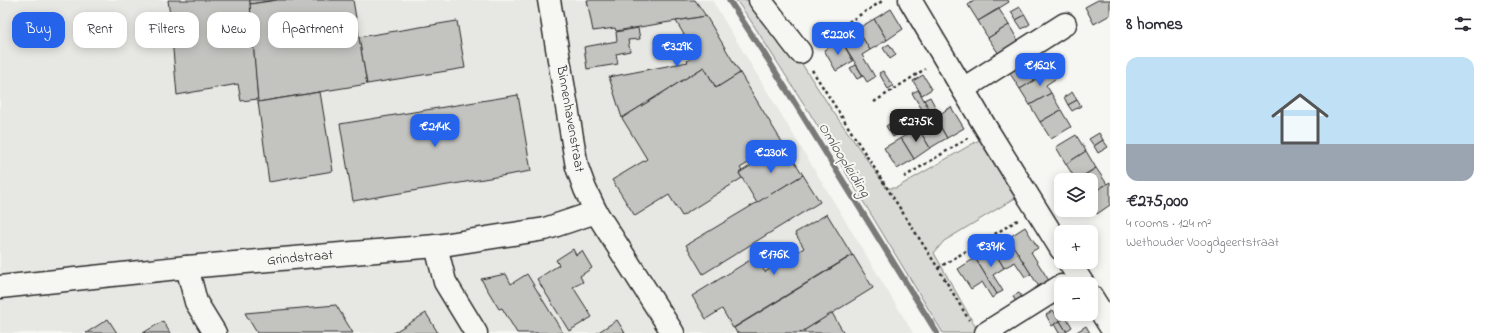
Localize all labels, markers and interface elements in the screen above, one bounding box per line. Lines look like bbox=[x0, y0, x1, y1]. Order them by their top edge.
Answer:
chip: Buy bbox=[12, 12, 65, 48]
chip: Rent bbox=[73, 12, 127, 48]
chip: Filters bbox=[135, 12, 199, 48]
chip: New bbox=[207, 12, 260, 48]
chip: Apartment bbox=[268, 12, 358, 48]
text: 8 homes bbox=[1126, 12, 1183, 37]
icon: filters bbox=[1452, 13, 1474, 35]
pin: €220K bbox=[810, 22, 866, 56]
text: €220K bbox=[821, 25, 855, 44]
pin: €329K bbox=[649, 34, 705, 68]
text: €329K bbox=[661, 37, 693, 56]
pin: €162K bbox=[1012, 53, 1068, 87]
text: €162K bbox=[1024, 56, 1056, 75]
street label: Binnenhavenstraat bbox=[550, 63, 590, 174]
icon: home bbox=[1264, 83, 1336, 155]
pin: €275K bbox=[888, 109, 944, 143]
text: €275K bbox=[899, 112, 933, 131]
pin: €214K bbox=[407, 114, 463, 148]
text: €214K bbox=[419, 117, 451, 136]
water label: Omloopleiding bbox=[811, 118, 876, 202]
pin: €230K bbox=[743, 140, 799, 174]
text: €230K bbox=[755, 143, 787, 162]
map controls bbox=[1054, 173, 1098, 321]
button: layers bbox=[1054, 173, 1098, 217]
text: €275,000 bbox=[1126, 189, 1188, 214]
text: 4 rooms · 124 m² bbox=[1126, 214, 1211, 233]
button: + bbox=[1054, 225, 1098, 269]
text: Wethouder Voogdgeertstraat bbox=[1126, 233, 1279, 252]
pin: €391K bbox=[963, 234, 1019, 268]
text: €391K bbox=[977, 237, 1005, 256]
pin: €176K bbox=[746, 242, 802, 276]
street label: Grindstraat bbox=[266, 245, 334, 271]
text: €176K bbox=[759, 245, 789, 264]
button: − bbox=[1054, 277, 1098, 321]

